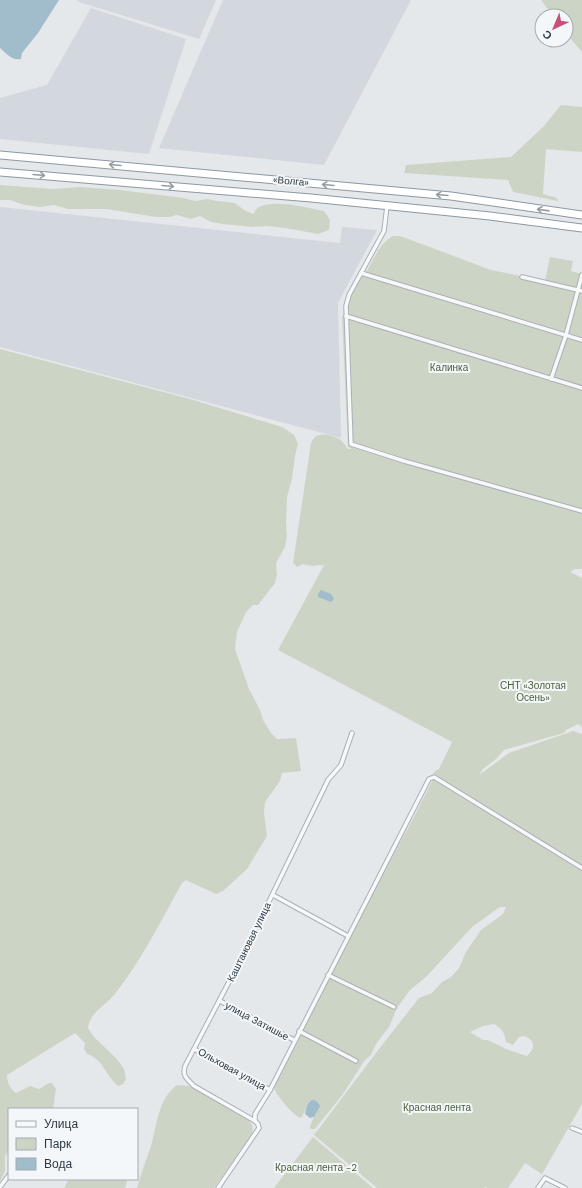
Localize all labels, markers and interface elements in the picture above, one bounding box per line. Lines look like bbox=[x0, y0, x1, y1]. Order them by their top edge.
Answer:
north arrow bbox=[534, 8, 574, 48]
text: С bbox=[539, 27, 555, 43]
one-way arrow bbox=[109, 162, 122, 169]
one-way arrow bbox=[32, 172, 45, 179]
street label: «Волга» bbox=[273, 173, 310, 189]
one-way arrow bbox=[322, 181, 335, 188]
one-way arrow bbox=[161, 182, 174, 189]
one-way arrow bbox=[436, 191, 449, 199]
one-way arrow bbox=[537, 206, 550, 214]
park label: Калинка bbox=[430, 361, 469, 374]
park label: СНТ «Золотая Осень» bbox=[500, 679, 566, 704]
street label: Каштановая улица bbox=[224, 900, 274, 984]
street label: улица Затишье bbox=[223, 999, 292, 1043]
street label: Ольховая улица bbox=[196, 1045, 269, 1093]
park label: Красная лента bbox=[403, 1101, 471, 1114]
legend bbox=[8, 1108, 138, 1180]
text: Улица bbox=[44, 1116, 78, 1132]
text: Парк bbox=[44, 1136, 72, 1152]
text: Вода bbox=[44, 1156, 72, 1172]
park label: Красная лента -2 bbox=[275, 1161, 357, 1174]

